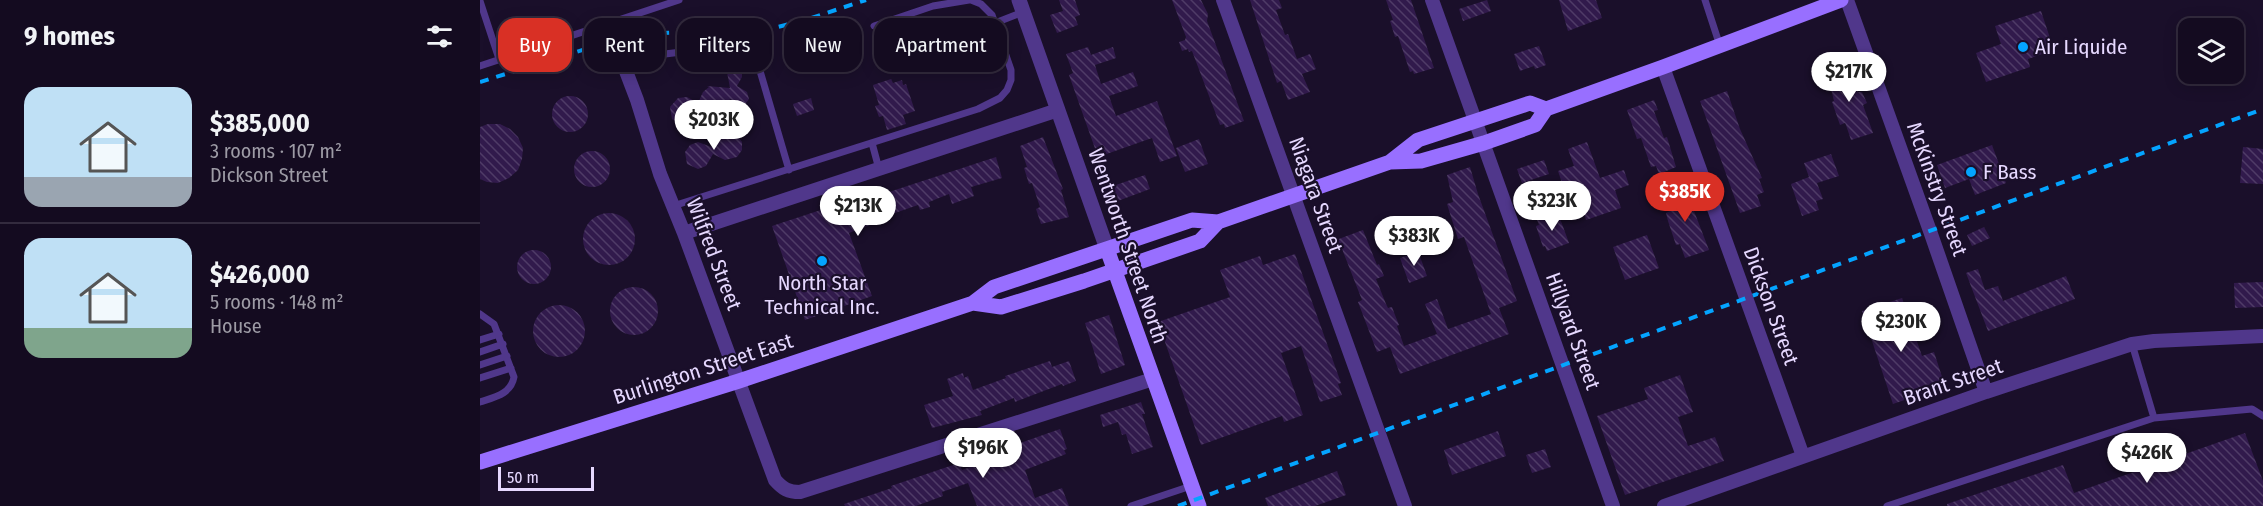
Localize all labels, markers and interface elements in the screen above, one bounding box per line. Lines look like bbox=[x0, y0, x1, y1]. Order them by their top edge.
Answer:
chip: Buy bbox=[498, 18, 572, 72]
chip: Rent bbox=[584, 18, 665, 72]
chip: Filters bbox=[677, 18, 772, 72]
chip: New bbox=[784, 18, 862, 72]
chip: Apartment bbox=[874, 18, 1007, 72]
map controls bbox=[2178, 18, 2244, 84]
button: layers bbox=[2178, 18, 2244, 84]
icon: filters bbox=[423, 20, 456, 53]
text: 9 homes bbox=[24, 21, 115, 52]
place label: Air Liquide bbox=[2035, 34, 2127, 60]
marker: Air Liquide bbox=[2016, 40, 2030, 54]
pin: $217K bbox=[1807, 52, 1891, 103]
text: $217K bbox=[1825, 59, 1873, 83]
pin: $203K bbox=[672, 100, 756, 151]
text: $203K bbox=[689, 107, 739, 131]
text: $385,000 bbox=[210, 108, 310, 139]
icon: home bbox=[72, 111, 144, 183]
street label: McKinstry Street bbox=[1901, 119, 1973, 260]
street label: Niagara Street bbox=[1283, 134, 1349, 257]
text: 3 rooms · 107 m² bbox=[210, 139, 342, 163]
street label: Wentworth Street North bbox=[1082, 145, 1174, 347]
place label: F Bass bbox=[1983, 159, 2037, 185]
text: Dickson Street bbox=[210, 163, 328, 187]
marker: F Bass bbox=[1964, 165, 1978, 179]
pin: $385K bbox=[1643, 172, 1727, 223]
text: $385K bbox=[1659, 179, 1711, 203]
pin: $323K bbox=[1510, 181, 1594, 232]
pin: $213K bbox=[816, 186, 900, 237]
text: $323K bbox=[1527, 188, 1577, 212]
text: $213K bbox=[834, 193, 882, 217]
street label: Wilfred Street bbox=[681, 194, 747, 314]
pin: $383K bbox=[1372, 216, 1456, 267]
text: $383K bbox=[1388, 223, 1440, 247]
street label: Dickson Street bbox=[1738, 243, 1804, 369]
marker: North Star Technical Inc. bbox=[815, 254, 829, 268]
text: $426,000 bbox=[210, 259, 310, 290]
icon: home bbox=[72, 262, 144, 334]
street label: Hillyard Street bbox=[1540, 269, 1606, 393]
place label: North Star Technical Inc. bbox=[765, 270, 879, 320]
text: 5 rooms · 148 m² bbox=[210, 290, 344, 314]
pin: $230K bbox=[1859, 302, 1943, 353]
text: $230K bbox=[1875, 309, 1927, 333]
text: House bbox=[210, 314, 262, 338]
street label: Burlington Street East bbox=[610, 328, 796, 410]
street label: Brant Street bbox=[1900, 353, 2006, 411]
pin: $196K bbox=[941, 428, 1025, 479]
pin: $426K bbox=[2105, 433, 2189, 484]
text: $196K bbox=[958, 435, 1008, 459]
text: $426K bbox=[2121, 440, 2173, 464]
scale bar bbox=[498, 464, 594, 492]
text: 50 m bbox=[507, 468, 539, 487]

